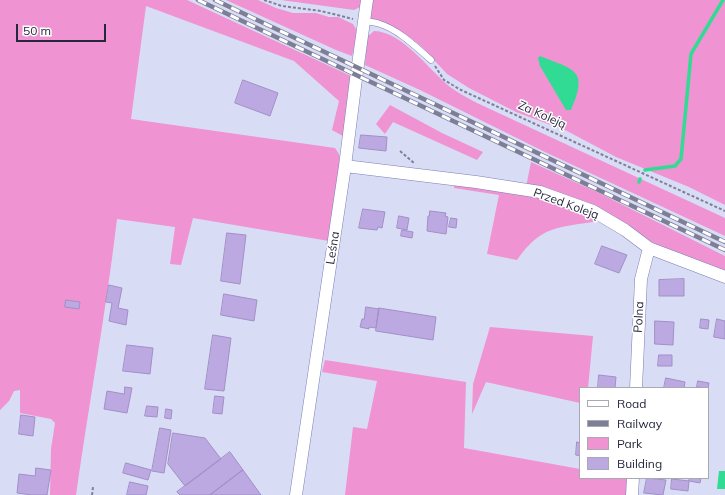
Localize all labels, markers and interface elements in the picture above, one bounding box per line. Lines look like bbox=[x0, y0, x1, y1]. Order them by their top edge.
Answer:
scale bar bbox=[18, 16, 108, 42]
text: 50 m bbox=[23, 23, 51, 38]
street label: Za Koleją bbox=[516, 98, 568, 132]
street label: Przed Koleją bbox=[531, 185, 601, 223]
street label: Leśna bbox=[323, 230, 343, 266]
street label: Polna bbox=[631, 301, 647, 333]
legend bbox=[579, 387, 709, 479]
text: Road bbox=[617, 396, 646, 411]
text: Railway bbox=[617, 416, 662, 431]
text: Park bbox=[617, 436, 642, 451]
text: Building bbox=[617, 456, 662, 471]

